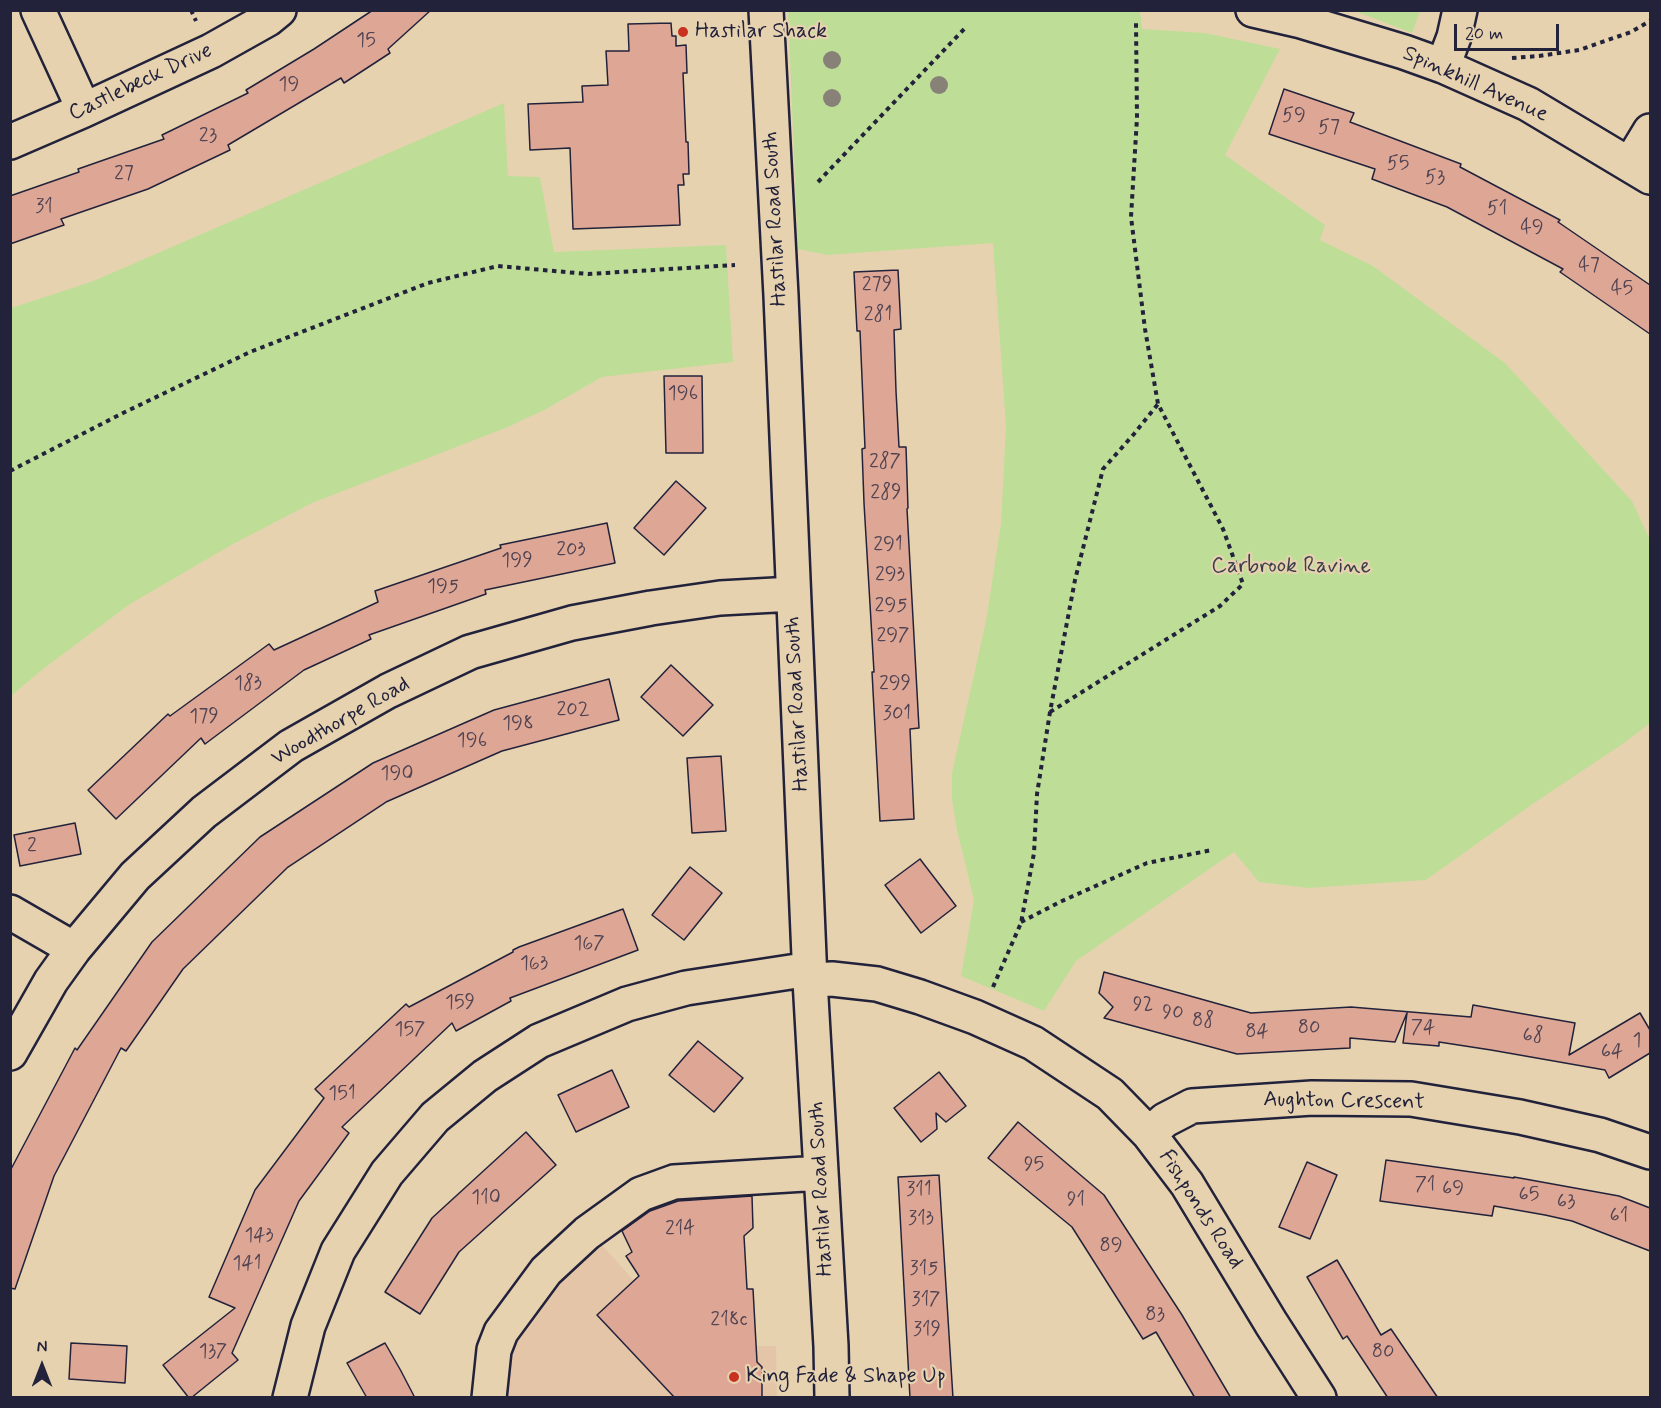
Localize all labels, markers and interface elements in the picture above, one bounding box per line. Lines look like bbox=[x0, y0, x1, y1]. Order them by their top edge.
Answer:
scale bar bbox=[1457, 12, 1562, 50]
place label: Hastilar Shack bbox=[695, 19, 827, 45]
text: 20 m bbox=[1465, 22, 1503, 46]
marker: Hastilar Shack bbox=[676, 25, 690, 39]
house number: 15 bbox=[356, 30, 376, 54]
street label: Castlebeck Drive bbox=[65, 38, 217, 128]
street label: Spinkhill Avenue bbox=[1398, 41, 1552, 129]
house number: 19 bbox=[279, 74, 299, 98]
house number: 59 bbox=[1282, 105, 1306, 129]
house number: 57 bbox=[1318, 117, 1340, 141]
house number: 23 bbox=[199, 125, 217, 149]
street label: Hastilar Road South bbox=[758, 131, 794, 307]
house number: 55 bbox=[1387, 153, 1409, 177]
house number: 27 bbox=[114, 163, 134, 187]
house number: 53 bbox=[1425, 167, 1445, 191]
house number: 31 bbox=[35, 196, 53, 220]
house number: 51 bbox=[1487, 198, 1507, 222]
house number: 49 bbox=[1520, 217, 1544, 241]
house number: 47 bbox=[1578, 255, 1600, 279]
house number: 279 bbox=[862, 274, 892, 298]
house number: 45 bbox=[1611, 278, 1633, 302]
house number: 281 bbox=[864, 304, 892, 328]
house number: 196 bbox=[668, 383, 698, 407]
house number: 287 bbox=[869, 451, 901, 475]
house number: 289 bbox=[870, 482, 902, 506]
house number: 291 bbox=[873, 534, 903, 558]
house number: 203 bbox=[556, 539, 586, 563]
house number: 199 bbox=[501, 550, 533, 574]
park label: Carbrook Ravine bbox=[1211, 554, 1371, 580]
house number: 293 bbox=[875, 564, 905, 588]
house number: 195 bbox=[427, 576, 459, 600]
house number: 295 bbox=[875, 595, 907, 619]
street label: Hastilar Road South bbox=[780, 616, 816, 792]
house number: 297 bbox=[877, 625, 909, 649]
street label: Woodthorpe Road bbox=[267, 672, 415, 772]
house number: 183 bbox=[234, 673, 262, 697]
house number: 299 bbox=[879, 673, 911, 697]
house number: 202 bbox=[556, 699, 590, 723]
house number: 301 bbox=[883, 703, 911, 727]
house number: 179 bbox=[189, 706, 219, 730]
house number: 198 bbox=[502, 713, 534, 737]
house number: 196 bbox=[457, 730, 487, 754]
house number: 190 bbox=[381, 763, 413, 787]
house number: 2 bbox=[27, 835, 37, 859]
house number: 167 bbox=[573, 933, 605, 957]
house number: 163 bbox=[520, 953, 548, 977]
house number: 159 bbox=[445, 992, 475, 1016]
house number: 92 bbox=[1133, 994, 1153, 1018]
house number: 90 bbox=[1162, 1002, 1184, 1026]
house number: 88 bbox=[1192, 1010, 1214, 1034]
house number: 80 bbox=[1298, 1017, 1320, 1041]
house number: 74 bbox=[1411, 1017, 1435, 1041]
house number: 157 bbox=[395, 1019, 425, 1043]
house number: 84 bbox=[1245, 1021, 1269, 1045]
house number: 68 bbox=[1522, 1025, 1544, 1049]
house number: 1 bbox=[1633, 1030, 1641, 1054]
house number: 64 bbox=[1601, 1041, 1623, 1065]
house number: 151 bbox=[328, 1083, 356, 1107]
street label: Aughton Crescent bbox=[1263, 1087, 1425, 1117]
street label: Hastilar Road South bbox=[804, 1101, 840, 1277]
street label: Fishponds Road bbox=[1152, 1146, 1248, 1274]
house number: 95 bbox=[1024, 1154, 1044, 1178]
house number: 71 bbox=[1415, 1174, 1435, 1198]
house number: 69 bbox=[1442, 1178, 1464, 1202]
house number: 311 bbox=[906, 1179, 932, 1203]
house number: 65 bbox=[1519, 1184, 1539, 1208]
house number: 110 bbox=[471, 1187, 501, 1211]
house number: 91 bbox=[1067, 1189, 1085, 1213]
house number: 63 bbox=[1557, 1191, 1575, 1215]
house number: 61 bbox=[1610, 1205, 1628, 1229]
house number: 313 bbox=[908, 1208, 934, 1232]
house number: 214 bbox=[665, 1218, 695, 1242]
house number: 143 bbox=[244, 1225, 274, 1249]
house number: 89 bbox=[1099, 1235, 1123, 1259]
house number: 141 bbox=[233, 1253, 261, 1277]
house number: 315 bbox=[910, 1258, 938, 1282]
house number: 317 bbox=[912, 1289, 940, 1313]
house number: 83 bbox=[1145, 1304, 1165, 1328]
house number: 218c bbox=[710, 1309, 748, 1333]
house number: 319 bbox=[913, 1319, 941, 1343]
north arrow bbox=[12, 1336, 72, 1396]
text: N bbox=[37, 1337, 47, 1358]
house number: 137 bbox=[199, 1341, 227, 1365]
house number: 80 bbox=[1372, 1341, 1394, 1365]
place label: King Fade & Shape Up bbox=[746, 1364, 946, 1390]
marker: King Fade & Shape Up bbox=[727, 1370, 741, 1384]

